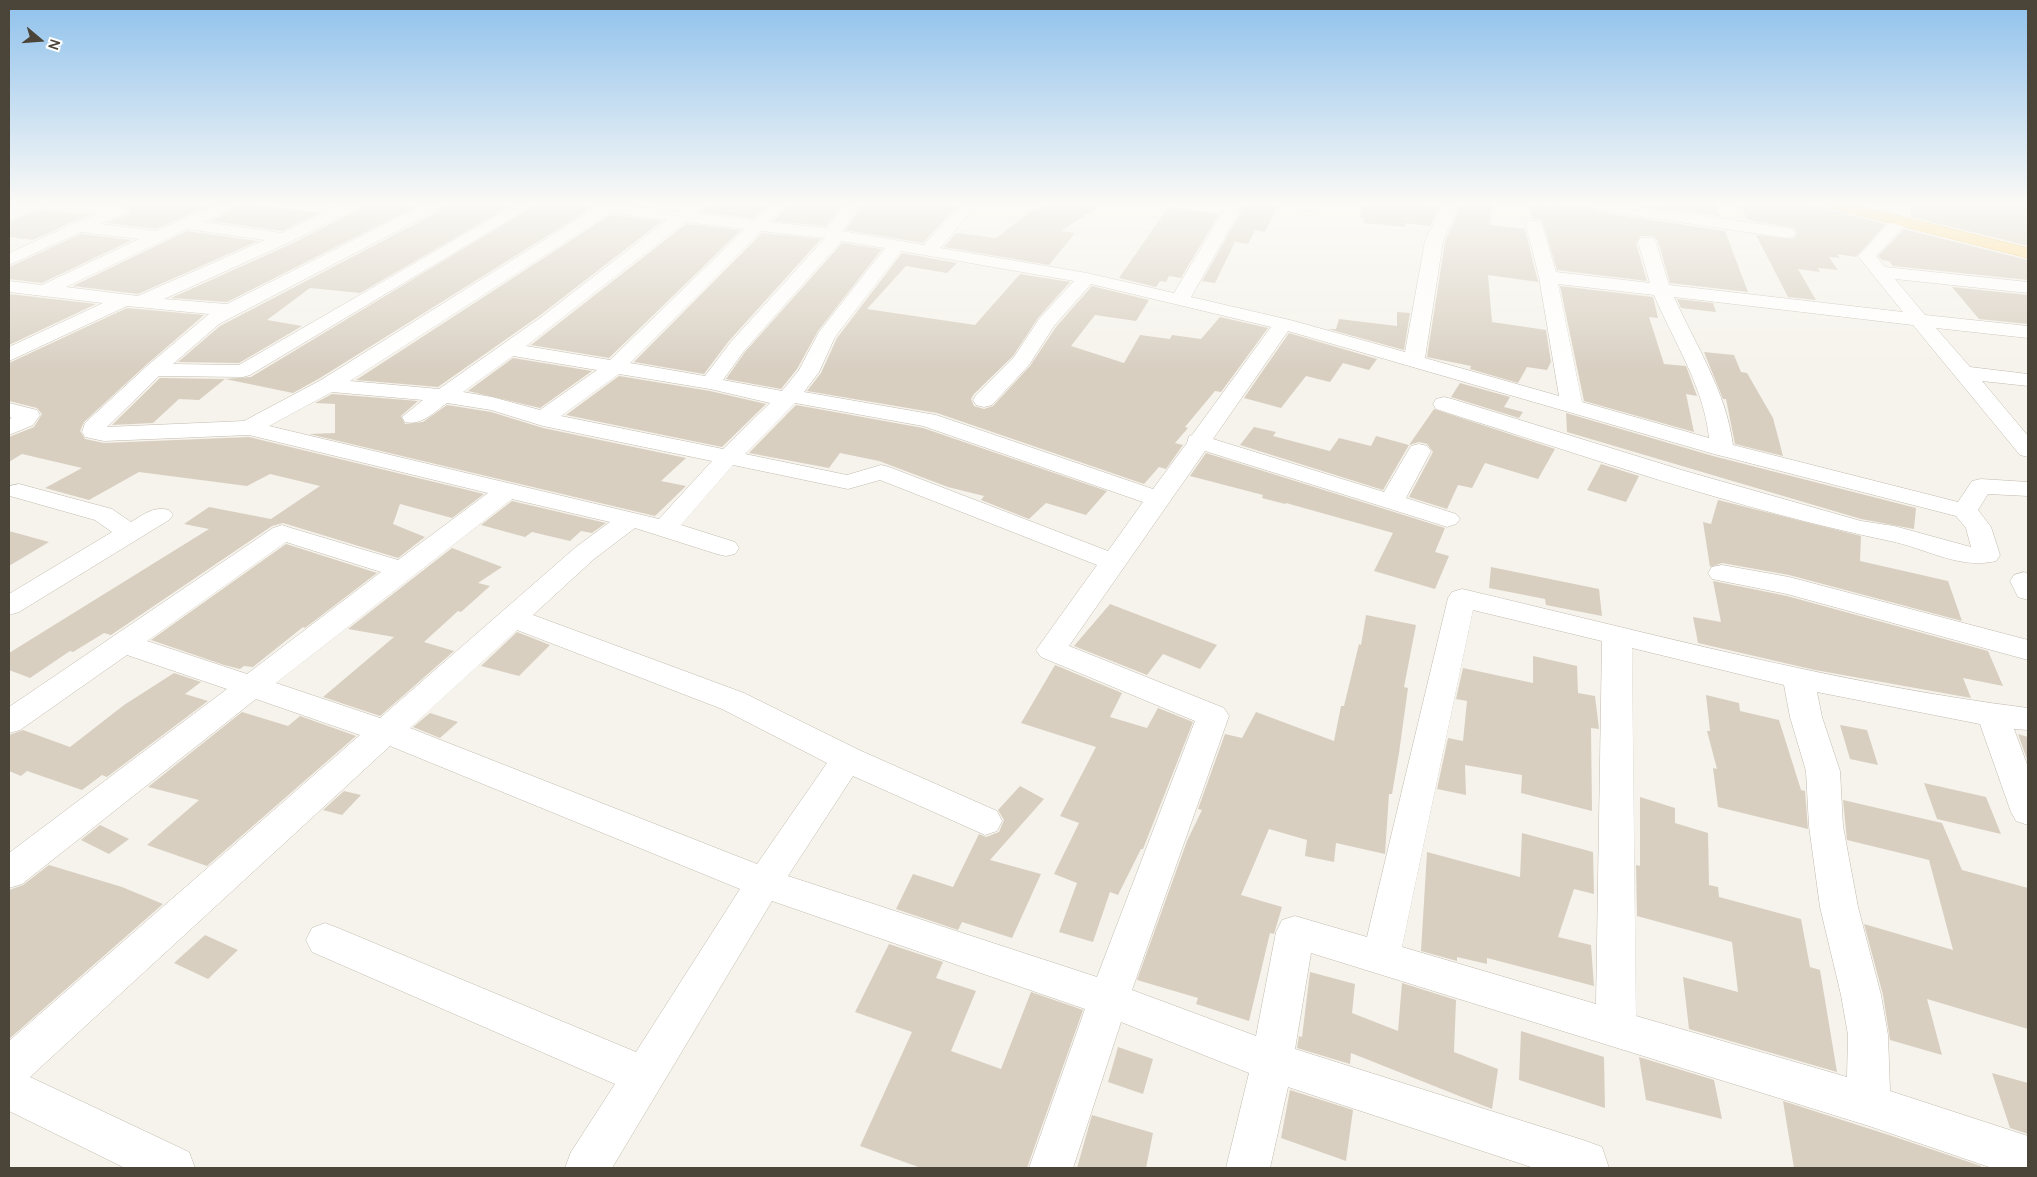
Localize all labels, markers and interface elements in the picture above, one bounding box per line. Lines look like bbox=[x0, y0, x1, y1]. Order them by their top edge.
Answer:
north arrow bbox=[15, 15, 65, 65]
text: N bbox=[44, 37, 65, 53]

